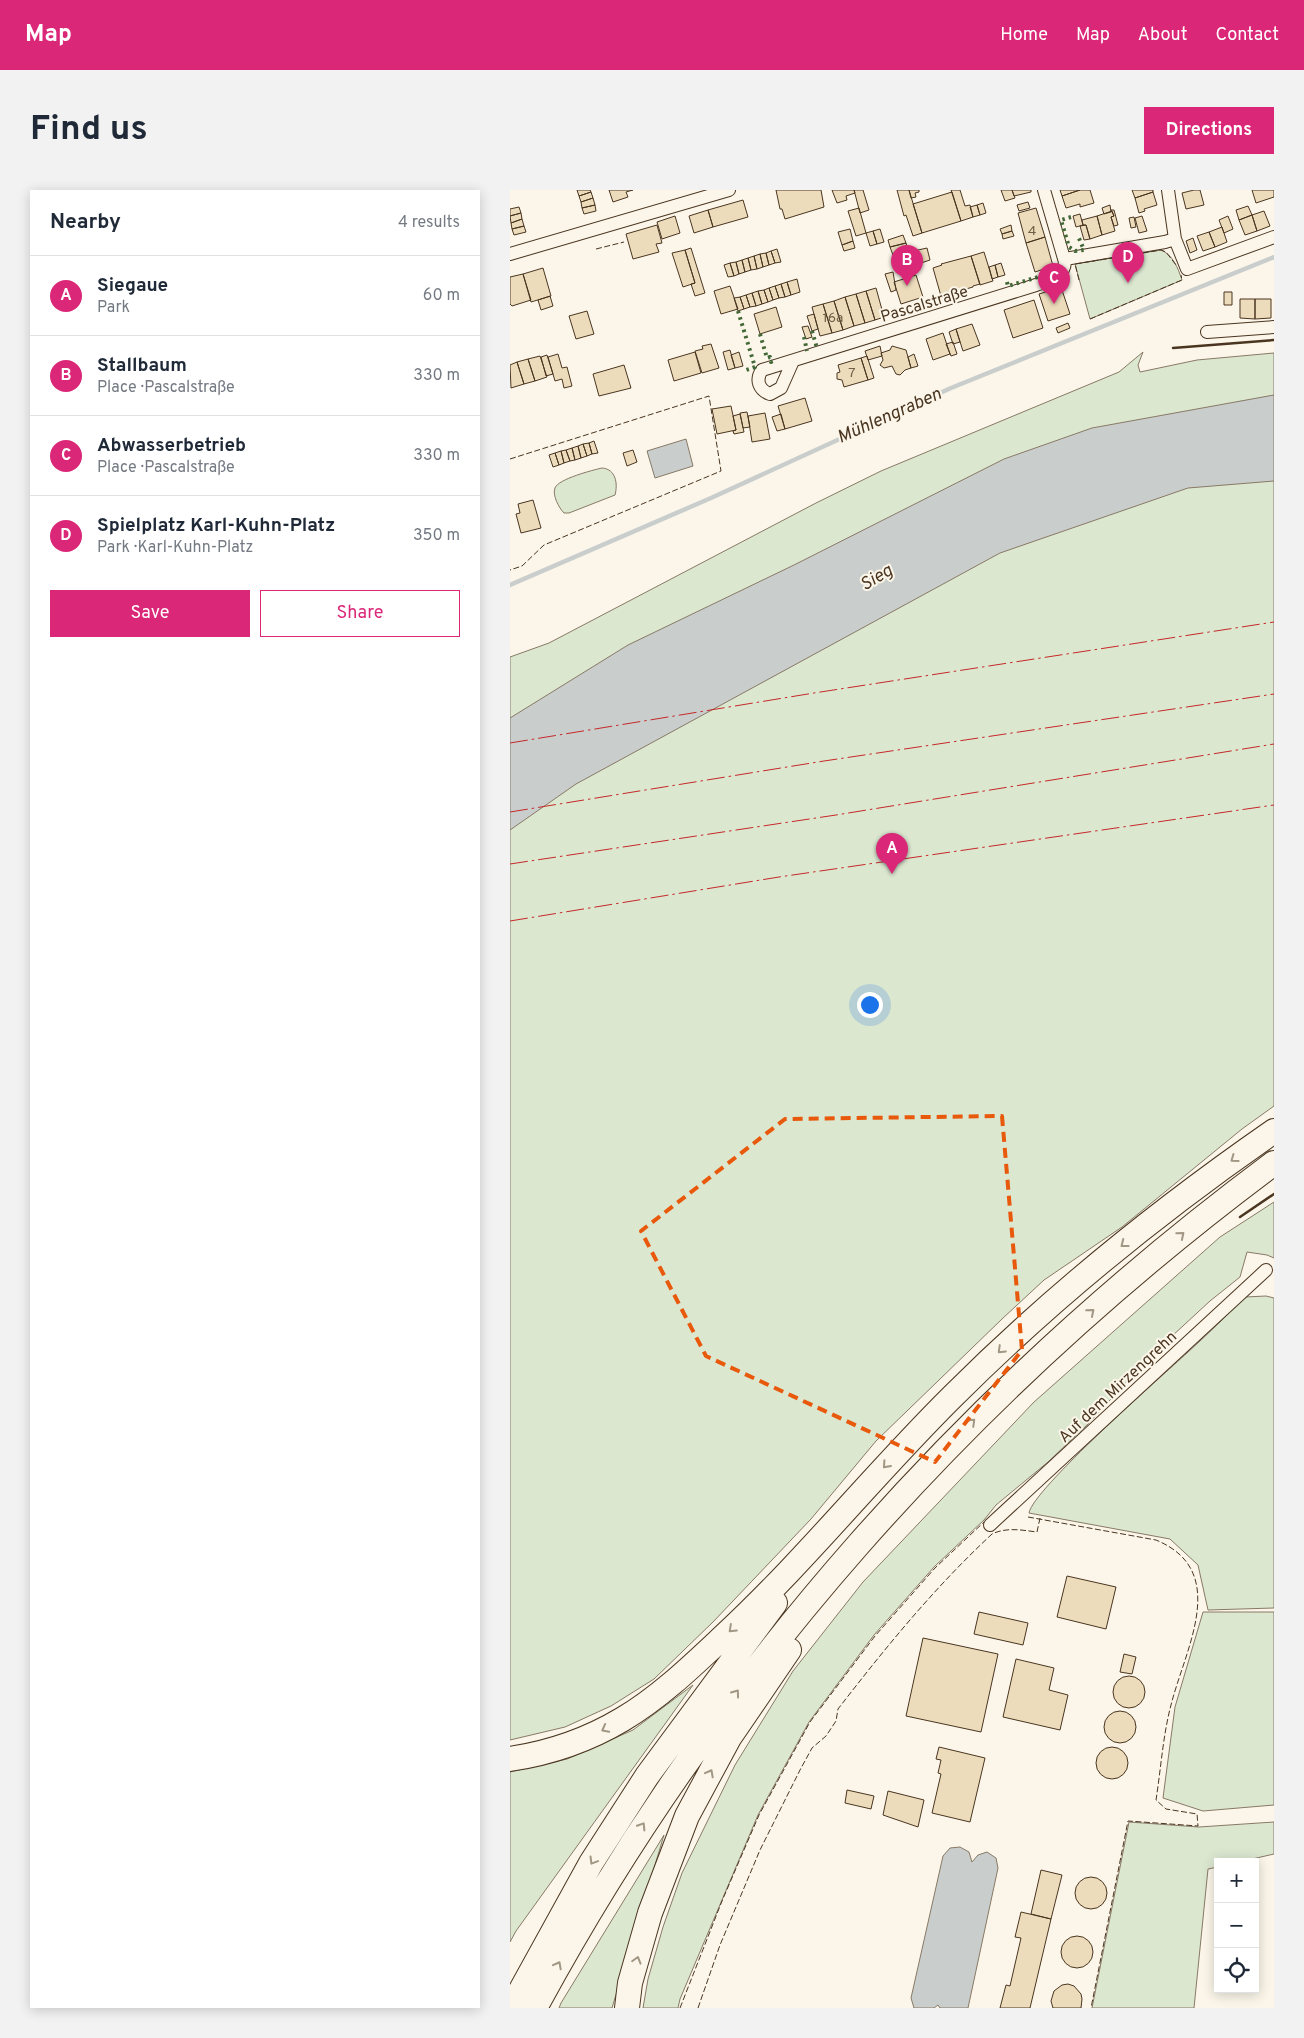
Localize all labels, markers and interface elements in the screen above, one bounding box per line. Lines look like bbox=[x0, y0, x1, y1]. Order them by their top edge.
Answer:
text: Map bbox=[25, 20, 72, 50]
text: Home bbox=[1000, 24, 1048, 47]
text: Map bbox=[1076, 24, 1110, 47]
text: About bbox=[1138, 24, 1187, 47]
text: Contact bbox=[1215, 24, 1279, 47]
button: Directions bbox=[1144, 107, 1274, 154]
text: Find us bbox=[30, 108, 148, 152]
text: Nearby bbox=[50, 209, 121, 236]
text: 4 results bbox=[398, 213, 460, 233]
house number: 4 bbox=[1028, 223, 1036, 240]
pin: D bbox=[1112, 242, 1144, 283]
pin: B bbox=[891, 245, 923, 286]
pin: C bbox=[1038, 263, 1070, 304]
text: Siegaue bbox=[97, 274, 168, 298]
street label: Pascalstraße bbox=[878, 282, 971, 328]
text: A bbox=[60, 286, 72, 306]
text: 60 m bbox=[423, 286, 460, 306]
text: Park bbox=[97, 298, 130, 318]
house number: 16a bbox=[823, 310, 843, 327]
text: Stallbaum bbox=[97, 354, 187, 378]
house number: 7 bbox=[848, 365, 856, 382]
text: B bbox=[60, 366, 72, 386]
text: 330 m bbox=[413, 366, 460, 386]
text: Place · Pascalstraße bbox=[97, 378, 235, 398]
water label: Mühlengraben bbox=[834, 383, 946, 450]
text: Abwasserbetrieb bbox=[97, 434, 246, 458]
text: C bbox=[61, 446, 71, 466]
text: 330 m bbox=[413, 446, 460, 466]
text: Place · Pascalstraße bbox=[97, 458, 235, 478]
text: Spielplatz Karl-Kuhn-Platz bbox=[97, 514, 335, 538]
text: D bbox=[60, 526, 72, 546]
text: 350 m bbox=[413, 526, 460, 546]
text: Park · Karl-Kuhn-Platz bbox=[97, 538, 253, 558]
water label: Sieg bbox=[856, 560, 897, 597]
button: Save bbox=[50, 590, 250, 637]
button: Share bbox=[260, 590, 460, 637]
pin: A bbox=[876, 833, 908, 874]
your location bbox=[857, 992, 883, 1018]
one-way arrow bbox=[1230, 1153, 1240, 1162]
one-way arrow bbox=[1176, 1231, 1185, 1240]
one-way arrow bbox=[1121, 1239, 1130, 1247]
one-way arrow bbox=[1086, 1308, 1095, 1317]
street label: Auf dem Mirzengrehn bbox=[1055, 1327, 1182, 1448]
one-way arrow bbox=[997, 1344, 1006, 1353]
one-way arrow bbox=[967, 1419, 976, 1428]
one-way arrow bbox=[883, 1460, 892, 1469]
one-way arrow bbox=[729, 1623, 738, 1632]
one-way arrow bbox=[730, 1690, 738, 1699]
one-way arrow bbox=[601, 1723, 610, 1733]
one-way arrow bbox=[704, 1769, 714, 1778]
one-way arrow bbox=[636, 1823, 646, 1832]
one-way arrow bbox=[589, 1856, 599, 1865]
map controls bbox=[1214, 1858, 1259, 1993]
button: + bbox=[1214, 1858, 1259, 1903]
button: − bbox=[1214, 1903, 1259, 1948]
button: locate bbox=[1214, 1948, 1259, 1993]
one-way arrow bbox=[631, 1957, 641, 1965]
one-way arrow bbox=[552, 1961, 562, 1970]

